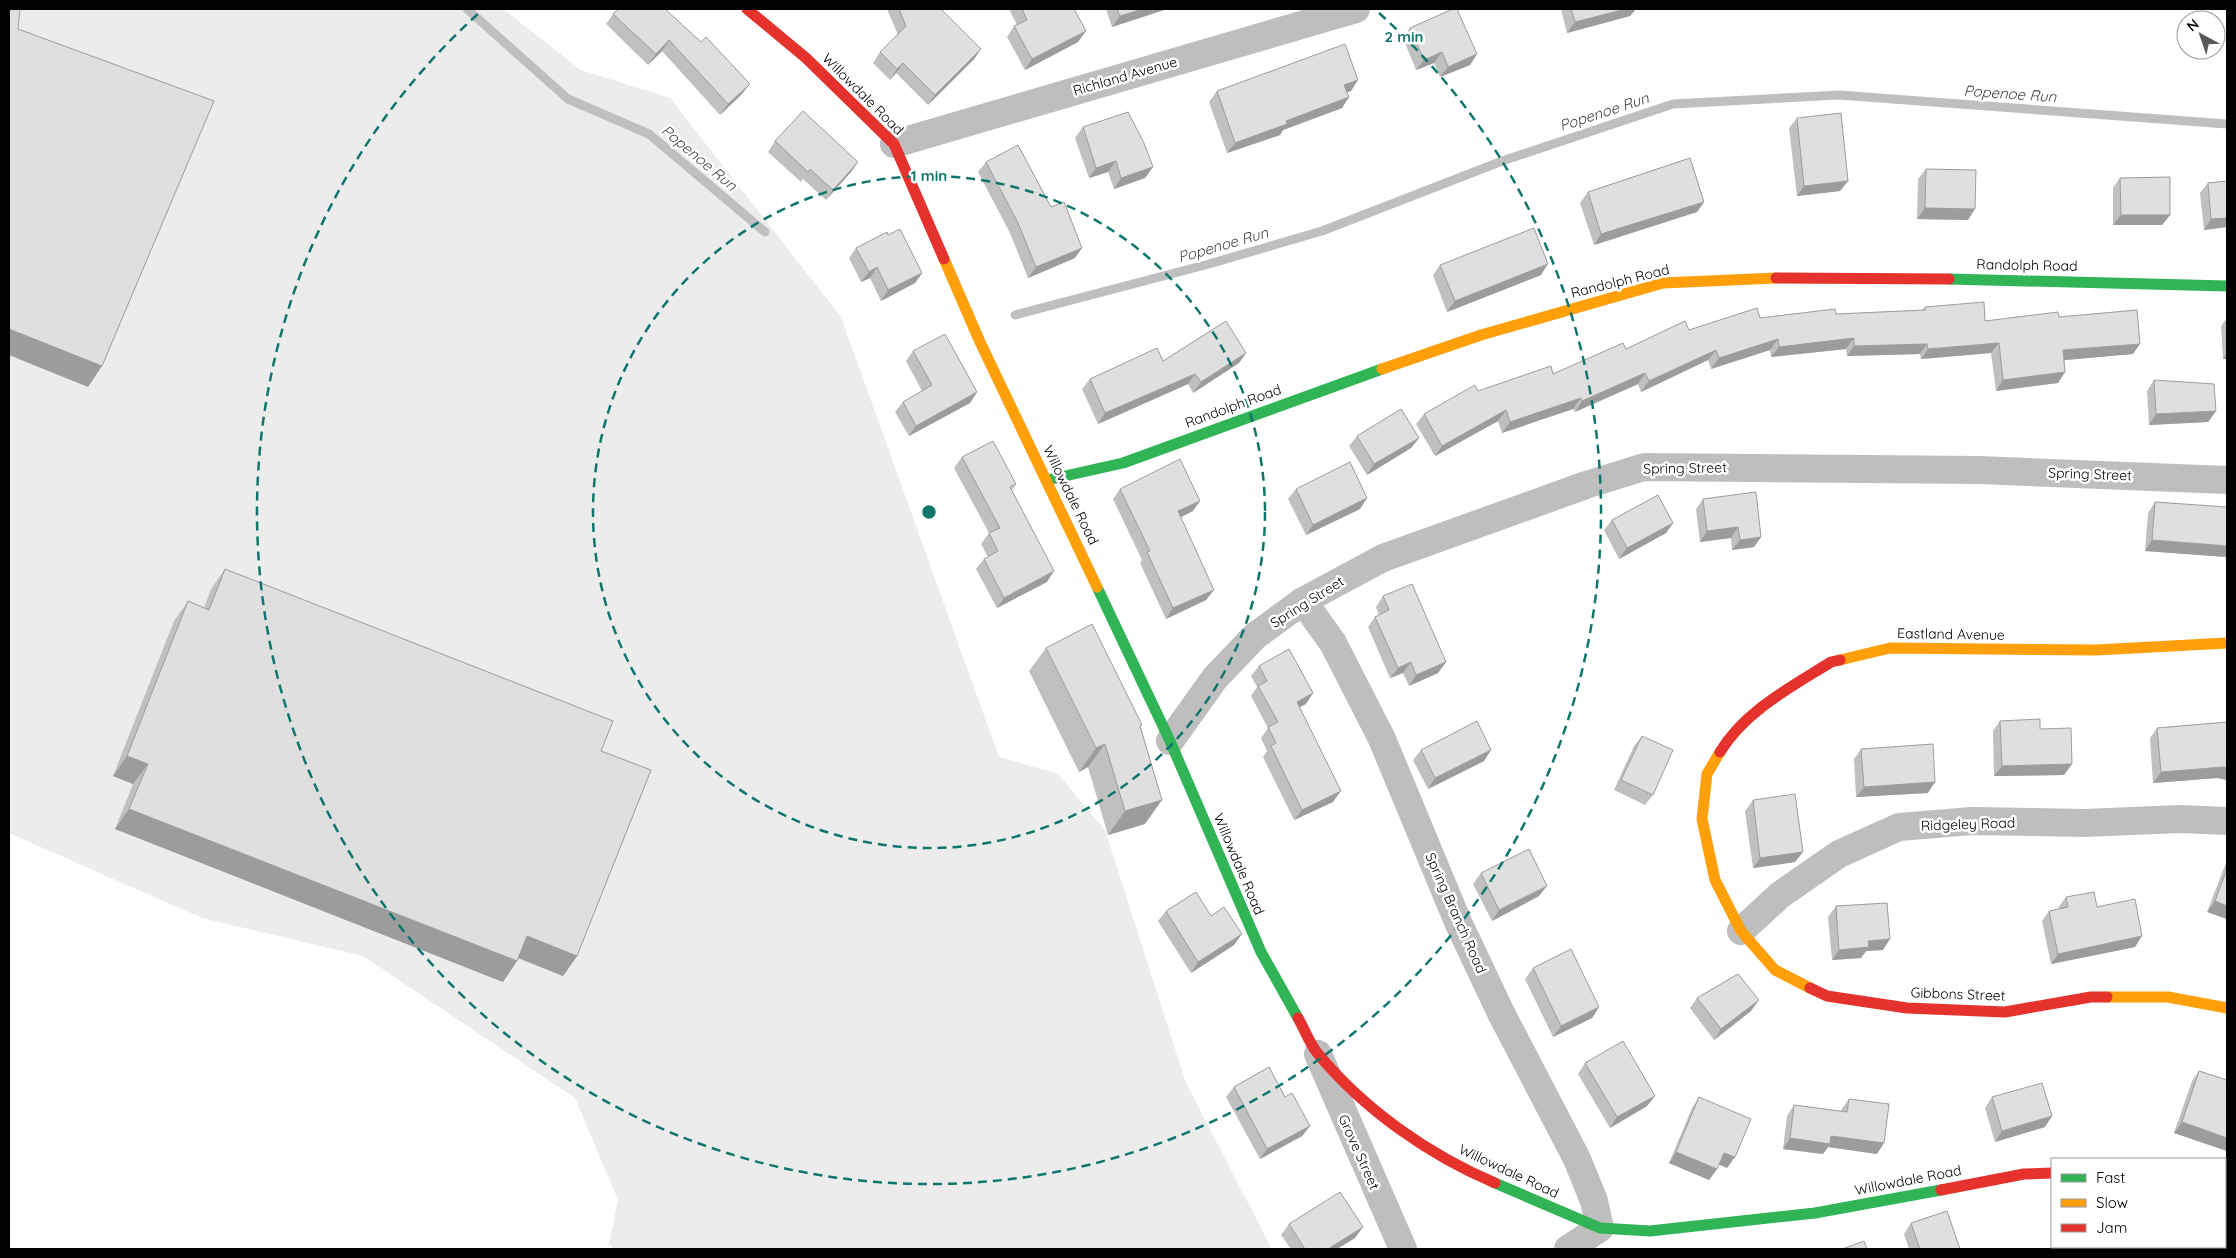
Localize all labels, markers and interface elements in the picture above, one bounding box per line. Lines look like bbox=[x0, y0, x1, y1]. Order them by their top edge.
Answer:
north arrow bbox=[2176, 10, 2226, 60]
text: N bbox=[2183, 15, 2202, 35]
text: 2 min bbox=[1384, 27, 1424, 46]
street label: Willowdale Road bbox=[818, 49, 908, 139]
street label: Richland Avenue bbox=[1071, 52, 1179, 99]
water label: Popenoe Run bbox=[1963, 81, 2057, 106]
water label: Popenoe Run bbox=[1557, 88, 1651, 135]
water label: Popenoe Run bbox=[658, 121, 741, 195]
text: 1 min bbox=[911, 166, 947, 185]
water label: Popenoe Run bbox=[1176, 223, 1270, 266]
street label: Randolph Road bbox=[1976, 255, 2078, 275]
street label: Randolph Road bbox=[1569, 260, 1671, 302]
street label: Randolph Road bbox=[1182, 380, 1284, 432]
street label: Willowdale Road bbox=[1039, 442, 1103, 548]
street label: Spring Street bbox=[1643, 458, 1727, 478]
street label: Spring Street bbox=[2048, 464, 2132, 484]
centre of rings bbox=[920, 503, 938, 521]
street label: Spring Street bbox=[1267, 572, 1347, 632]
street label: Eastland Avenue bbox=[1897, 624, 2005, 644]
street label: Willowdale Road bbox=[1210, 811, 1268, 917]
street label: Ridgeley Road bbox=[1920, 813, 2016, 835]
street label: Spring Branch Road bbox=[1421, 850, 1491, 976]
street label: Gibbons Street bbox=[1910, 983, 2006, 1005]
street label: Grove Street bbox=[1334, 1112, 1384, 1193]
street label: Willowdale Road bbox=[1456, 1140, 1562, 1202]
legend bbox=[2051, 1158, 2226, 1248]
street label: Willowdale Road bbox=[1853, 1161, 1963, 1199]
text: Fast bbox=[2096, 1168, 2125, 1187]
text: Slow bbox=[2096, 1193, 2128, 1212]
text: Jam bbox=[2096, 1218, 2127, 1237]

